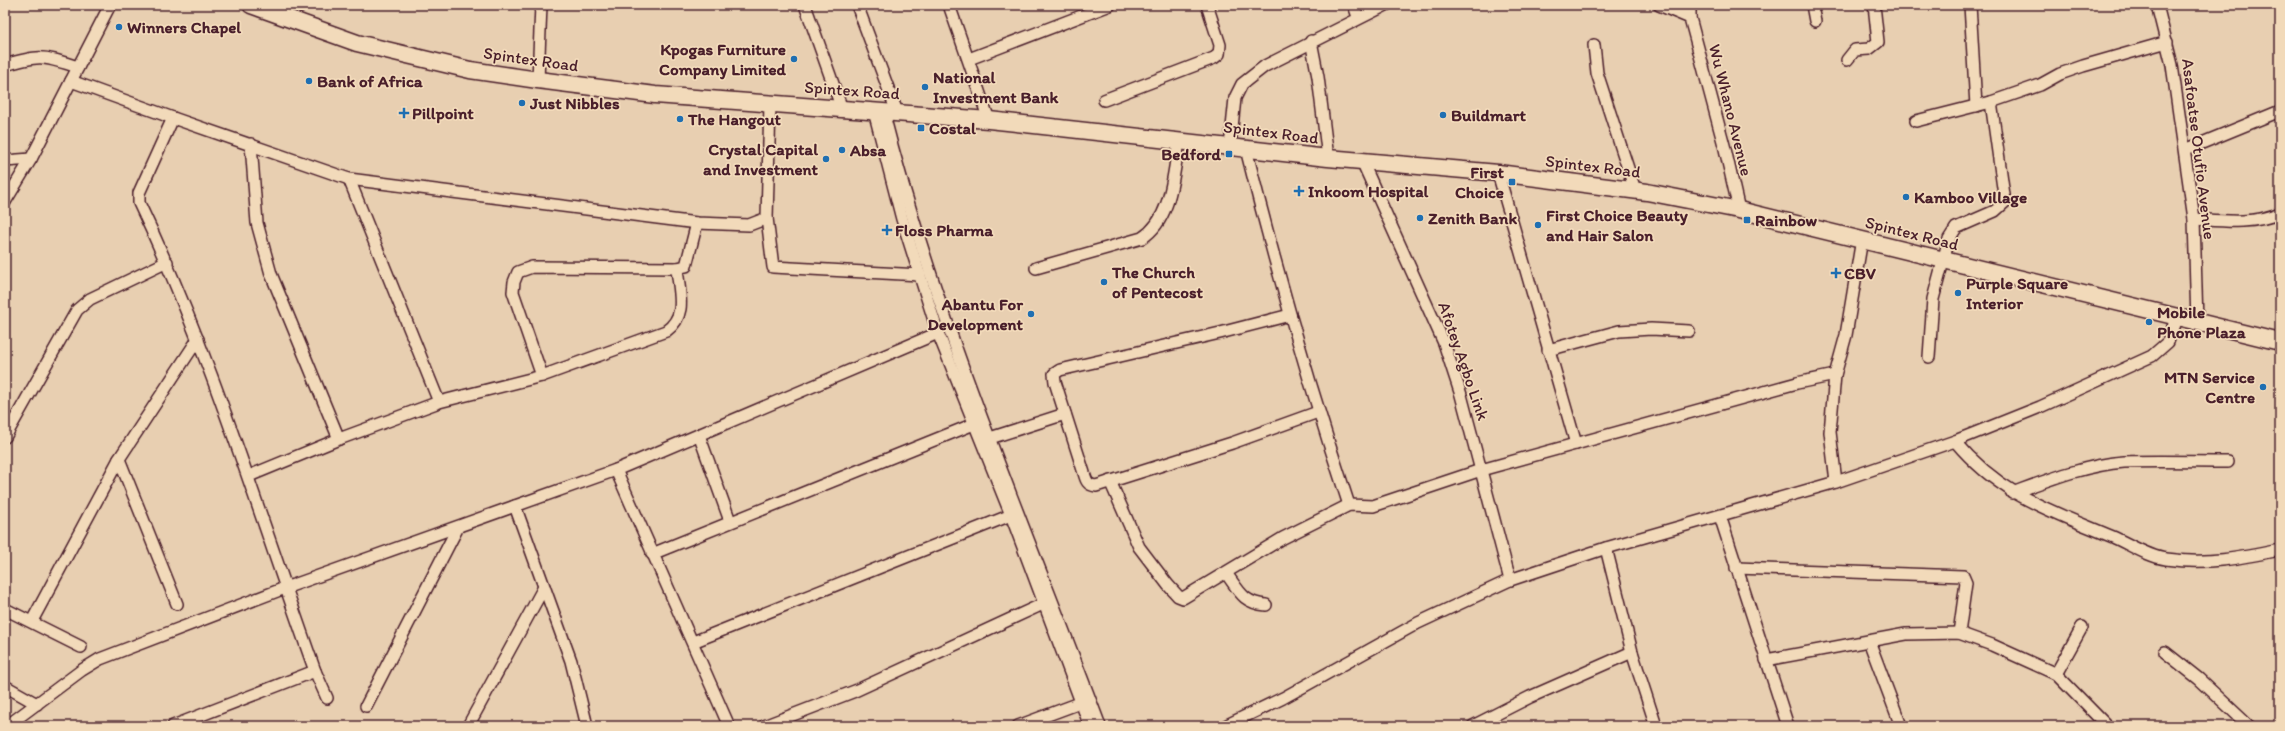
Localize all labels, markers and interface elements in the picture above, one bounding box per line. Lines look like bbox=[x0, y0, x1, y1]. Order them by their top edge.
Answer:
place label: Winners Chapel bbox=[127, 17, 241, 38]
marker: Winners Chapel bbox=[114, 22, 124, 32]
place label: Kpogas Furniture Company Limited bbox=[659, 39, 787, 80]
street label: Spintex Road bbox=[482, 42, 580, 76]
street label: Wu Whano Avenue bbox=[1705, 42, 1757, 178]
marker: Kpogas Furniture Company Limited bbox=[789, 54, 799, 64]
street label: Asafoatse Otufio Avenue bbox=[2178, 57, 2220, 241]
place label: National Investment Bank bbox=[933, 67, 1058, 107]
place label: Bank of Africa bbox=[317, 71, 423, 91]
marker: Bank of Africa bbox=[304, 76, 314, 86]
street label: Spintex Road bbox=[804, 77, 900, 103]
marker: National Investment Bank bbox=[920, 82, 930, 92]
place label: Just Nibbles bbox=[529, 93, 620, 113]
marker: Just Nibbles bbox=[517, 98, 527, 108]
place label: Pillpoint bbox=[412, 103, 474, 124]
place label: Buildmart bbox=[1451, 105, 1527, 125]
marker: Pillpoint bbox=[399, 108, 409, 118]
place label: The Hangout bbox=[687, 109, 782, 130]
marker: Buildmart bbox=[1438, 110, 1448, 120]
marker: The Hangout bbox=[675, 114, 685, 124]
street label: Spintex Road bbox=[1222, 116, 1320, 148]
place label: Costal bbox=[929, 118, 976, 138]
marker: Costal bbox=[916, 123, 926, 133]
place label: Crystal Capital and Investment bbox=[703, 139, 819, 179]
place label: Absa bbox=[849, 140, 886, 160]
place label: Bedford bbox=[1161, 144, 1222, 164]
marker: Absa bbox=[837, 145, 847, 155]
marker: Bedford bbox=[1224, 149, 1234, 159]
street label: Spintex Road bbox=[1544, 150, 1642, 182]
marker: Crystal Capital and Investment bbox=[821, 154, 831, 164]
place label: First Choice bbox=[1455, 162, 1505, 202]
marker: First Choice bbox=[1507, 177, 1517, 187]
place label: Inkoom Hospital bbox=[1308, 181, 1429, 202]
marker: Inkoom Hospital bbox=[1293, 185, 1305, 197]
place label: Kamboo Village bbox=[1914, 187, 2027, 208]
marker: Kamboo Village bbox=[1901, 192, 1911, 202]
place label: First Choice Beauty and Hair Salon bbox=[1546, 205, 1689, 245]
place label: Zenith Bank bbox=[1428, 208, 1517, 228]
place label: Rainbow bbox=[1755, 210, 1818, 230]
street label: Spintex Road bbox=[1863, 212, 1961, 254]
marker: Zenith Bank bbox=[1415, 213, 1425, 223]
marker: Rainbow bbox=[1742, 215, 1752, 225]
place label: Floss Pharma bbox=[895, 220, 993, 240]
marker: First Choice Beauty and Hair Salon bbox=[1533, 220, 1543, 230]
marker: Floss Pharma bbox=[882, 225, 892, 235]
place label: The Church of Pentecost bbox=[1111, 262, 1204, 302]
place label: CBV bbox=[1844, 263, 1877, 283]
marker: CBV bbox=[1831, 268, 1841, 278]
place label: Purple Square Interior bbox=[1966, 273, 2068, 313]
marker: The Church of Pentecost bbox=[1099, 277, 1109, 287]
marker: Purple Square Interior bbox=[1953, 288, 1963, 298]
place label: Abantu For Development bbox=[927, 294, 1024, 335]
street label: Afotey Agbo Link bbox=[1434, 299, 1494, 423]
place label: Mobile Phone Plaza bbox=[2157, 302, 2246, 342]
marker: Abantu For Development bbox=[1026, 309, 1036, 319]
marker: Mobile Phone Plaza bbox=[2144, 317, 2154, 327]
place label: MTN Service Centre bbox=[2164, 367, 2255, 407]
marker: MTN Service Centre bbox=[2258, 382, 2268, 392]

